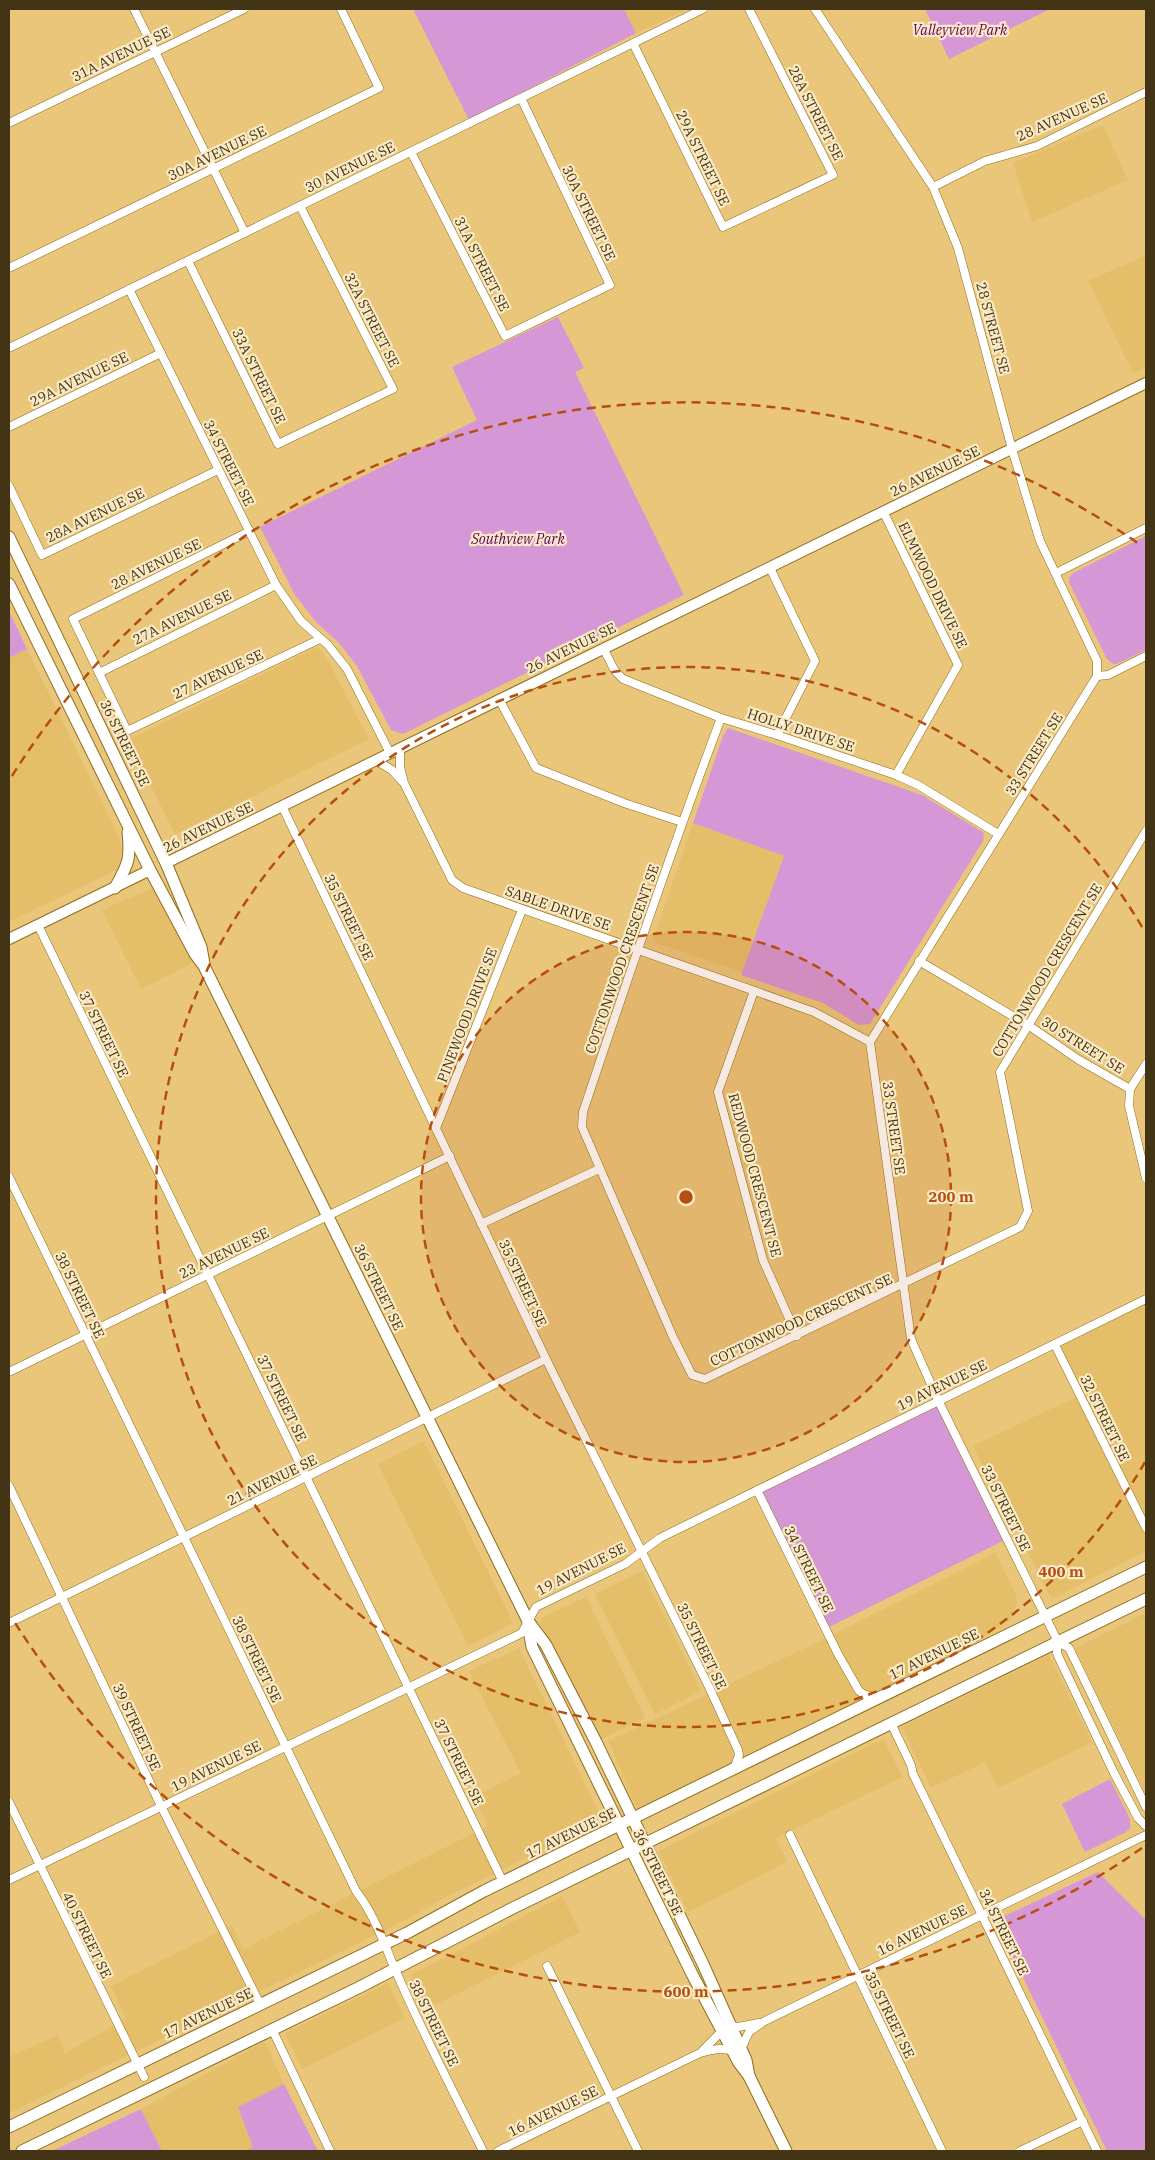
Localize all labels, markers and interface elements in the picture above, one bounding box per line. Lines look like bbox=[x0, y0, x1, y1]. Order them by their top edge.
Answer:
park label: Valleyview Park bbox=[912, 21, 1008, 39]
street label: 31A AVENUE SE bbox=[69, 22, 173, 86]
street label: 28A STREET SE bbox=[784, 63, 848, 163]
street label: 28 AVENUE SE bbox=[1014, 89, 1110, 145]
street label: 29A STREET SE bbox=[672, 107, 734, 209]
street label: 30A AVENUE SE bbox=[165, 121, 269, 185]
street label: 30 AVENUE SE bbox=[302, 137, 398, 197]
street label: 30A STREET SE bbox=[558, 162, 620, 264]
street label: 31A STREET SE bbox=[450, 214, 514, 314]
street label: 32A STREET SE bbox=[340, 270, 404, 370]
street label: 28 STREET SE bbox=[972, 280, 1014, 376]
street label: 33A STREET SE bbox=[228, 325, 290, 427]
street label: 29A AVENUE SE bbox=[27, 347, 131, 411]
street label: 34 STREET SE bbox=[200, 417, 258, 509]
street label: 26 AVENUE SE bbox=[887, 441, 983, 501]
street label: 28A AVENUE SE bbox=[43, 483, 147, 547]
street label: ELMWOOD DRIVE SE bbox=[894, 519, 972, 651]
park label: Southview Park bbox=[470, 530, 565, 548]
street label: 28 AVENUE SE bbox=[108, 534, 204, 594]
street label: 27A AVENUE SE bbox=[130, 585, 234, 649]
street label: 26 AVENUE SE bbox=[523, 618, 619, 678]
street label: 27 AVENUE SE bbox=[170, 645, 266, 703]
street label: 36 STREET SE bbox=[96, 697, 154, 789]
street label: HOLLY DRIVE SE bbox=[745, 704, 857, 756]
street label: 33 STREET SE bbox=[1001, 709, 1067, 799]
street label: 26 AVENUE SE bbox=[160, 797, 256, 857]
street label: COTTONWOOD CRESCENT SE bbox=[581, 862, 663, 1056]
street label: 35 STREET SE bbox=[320, 871, 378, 963]
street label: COTTONWOOD CRESCENT SE bbox=[988, 880, 1106, 1060]
street label: SABLE DRIVE SE bbox=[503, 882, 613, 934]
street label: PINEWOOD DRIVE SE bbox=[433, 945, 501, 1085]
street label: 37 STREET SE bbox=[75, 988, 133, 1080]
street label: 30 STREET SE bbox=[1038, 1012, 1128, 1078]
street label: 33 STREET SE bbox=[879, 1080, 909, 1176]
street label: REDWOOD CRESCENT SE bbox=[724, 1091, 786, 1259]
text: 200 m bbox=[928, 1187, 974, 1206]
centre of rings bbox=[677, 1188, 695, 1206]
street label: 23 AVENUE SE bbox=[176, 1223, 272, 1283]
street label: 35 STREET SE bbox=[495, 1237, 551, 1329]
street label: 36 STREET SE bbox=[350, 1241, 408, 1333]
street label: 38 STREET SE bbox=[51, 1249, 109, 1341]
street label: COTTONWOOD CRESCENT SE bbox=[707, 1270, 895, 1370]
street label: 37 STREET SE bbox=[253, 1352, 311, 1444]
street label: 19 AVENUE SE bbox=[894, 1355, 990, 1415]
street label: 32 STREET SE bbox=[1076, 1372, 1134, 1464]
street label: 21 AVENUE SE bbox=[224, 1450, 320, 1510]
street label: 33 STREET SE bbox=[977, 1462, 1035, 1554]
street label: 34 STREET SE bbox=[780, 1523, 838, 1615]
street label: 19 AVENUE SE bbox=[533, 1539, 629, 1599]
text: 400 m bbox=[1038, 1562, 1084, 1581]
street label: 35 STREET SE bbox=[673, 1600, 731, 1692]
street label: 38 STREET SE bbox=[228, 1613, 286, 1705]
street label: 17 AVENUE SE bbox=[886, 1624, 982, 1684]
street label: 39 STREET SE bbox=[109, 1681, 165, 1773]
street label: 37 STREET SE bbox=[430, 1716, 488, 1808]
street label: 19 AVENUE SE bbox=[168, 1736, 264, 1796]
street label: 17 AVENUE SE bbox=[523, 1803, 619, 1863]
street label: 36 STREET SE bbox=[629, 1826, 687, 1918]
street label: 34 STREET SE bbox=[975, 1886, 1033, 1978]
street label: 40 STREET SE bbox=[58, 1889, 116, 1981]
street label: 16 AVENUE SE bbox=[874, 1900, 970, 1960]
street label: 35 STREET SE bbox=[861, 1969, 919, 2061]
street label: 38 STREET SE bbox=[405, 1977, 463, 2069]
text: 600 m bbox=[663, 1982, 709, 2001]
street label: 17 AVENUE SE bbox=[160, 1983, 256, 2043]
street label: 16 AVENUE SE bbox=[505, 2081, 601, 2141]

